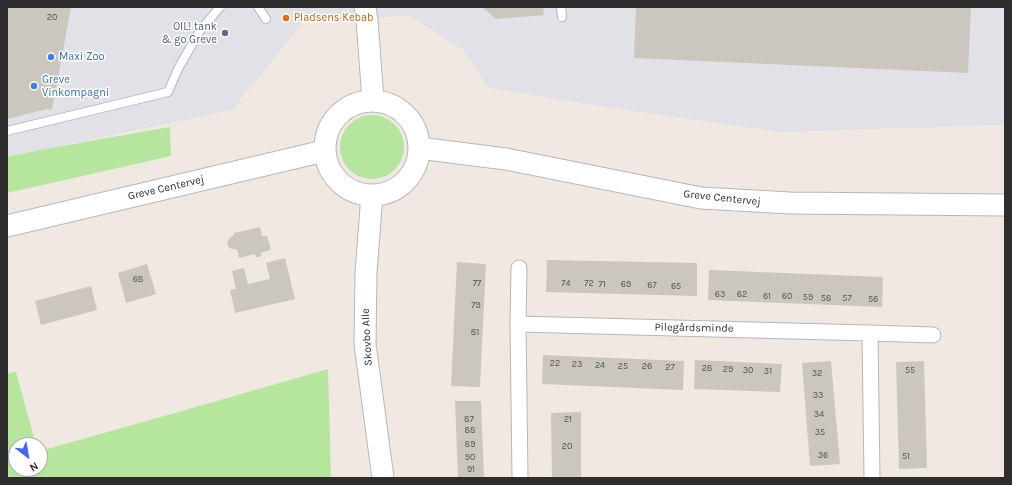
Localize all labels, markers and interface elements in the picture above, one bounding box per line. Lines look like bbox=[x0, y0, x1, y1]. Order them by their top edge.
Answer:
place label: Pladsens Kebab bbox=[294, 11, 374, 25]
house number: 20 bbox=[47, 12, 57, 22]
marker: Pladsens Kebab bbox=[281, 13, 291, 23]
place label: OIL! tank & go Greve bbox=[162, 20, 217, 46]
marker: OIL! tank & go Greve bbox=[220, 28, 230, 38]
place label: Maxi Zoo bbox=[59, 50, 104, 64]
marker: Maxi Zoo bbox=[46, 52, 56, 62]
place label: Greve Vinkompagni bbox=[42, 73, 109, 99]
marker: Greve Vinkompagni bbox=[29, 81, 39, 91]
street label: Greve Centervej bbox=[127, 173, 205, 203]
street label: Greve Centervej bbox=[683, 187, 761, 209]
house number: 68 bbox=[133, 274, 143, 284]
house number: 77 bbox=[473, 278, 481, 288]
house number: 74 bbox=[561, 278, 571, 288]
house number: 72 bbox=[584, 278, 594, 288]
house number: 71 bbox=[598, 279, 606, 289]
house number: 69 bbox=[621, 279, 631, 289]
house number: 67 bbox=[647, 280, 657, 290]
house number: 65 bbox=[671, 281, 681, 291]
house number: 63 bbox=[715, 289, 725, 299]
house number: 62 bbox=[737, 289, 747, 299]
house number: 61 bbox=[763, 291, 771, 301]
house number: 60 bbox=[782, 291, 792, 301]
house number: 59 bbox=[803, 292, 813, 302]
house number: 58 bbox=[821, 293, 831, 303]
house number: 57 bbox=[842, 293, 852, 303]
house number: 56 bbox=[868, 294, 878, 304]
house number: 79 bbox=[471, 300, 481, 310]
street label: Skovbo Alle bbox=[359, 308, 375, 366]
street label: Pilegårdsminde bbox=[654, 321, 734, 335]
house number: 81 bbox=[471, 327, 479, 337]
house number: 22 bbox=[550, 358, 560, 368]
house number: 23 bbox=[572, 359, 582, 369]
house number: 24 bbox=[595, 360, 605, 370]
house number: 25 bbox=[618, 361, 628, 371]
house number: 26 bbox=[642, 361, 652, 371]
house number: 27 bbox=[665, 362, 675, 372]
house number: 28 bbox=[702, 363, 712, 373]
house number: 29 bbox=[723, 364, 733, 374]
house number: 30 bbox=[743, 365, 753, 375]
house number: 55 bbox=[905, 365, 915, 375]
house number: 31 bbox=[764, 366, 772, 376]
house number: 32 bbox=[812, 368, 822, 378]
house number: 33 bbox=[813, 390, 823, 400]
house number: 34 bbox=[814, 409, 824, 419]
house number: 87 bbox=[464, 414, 474, 424]
house number: 21 bbox=[564, 414, 572, 424]
house number: 88 bbox=[464, 425, 476, 435]
house number: 35 bbox=[815, 427, 825, 437]
north arrow bbox=[8, 437, 48, 477]
house number: 89 bbox=[465, 439, 475, 449]
house number: 20 bbox=[562, 441, 572, 451]
house number: 36 bbox=[818, 450, 828, 460]
house number: 51 bbox=[902, 451, 910, 461]
house number: 90 bbox=[465, 452, 475, 462]
text: N bbox=[27, 459, 41, 474]
house number: 91 bbox=[467, 464, 475, 474]

